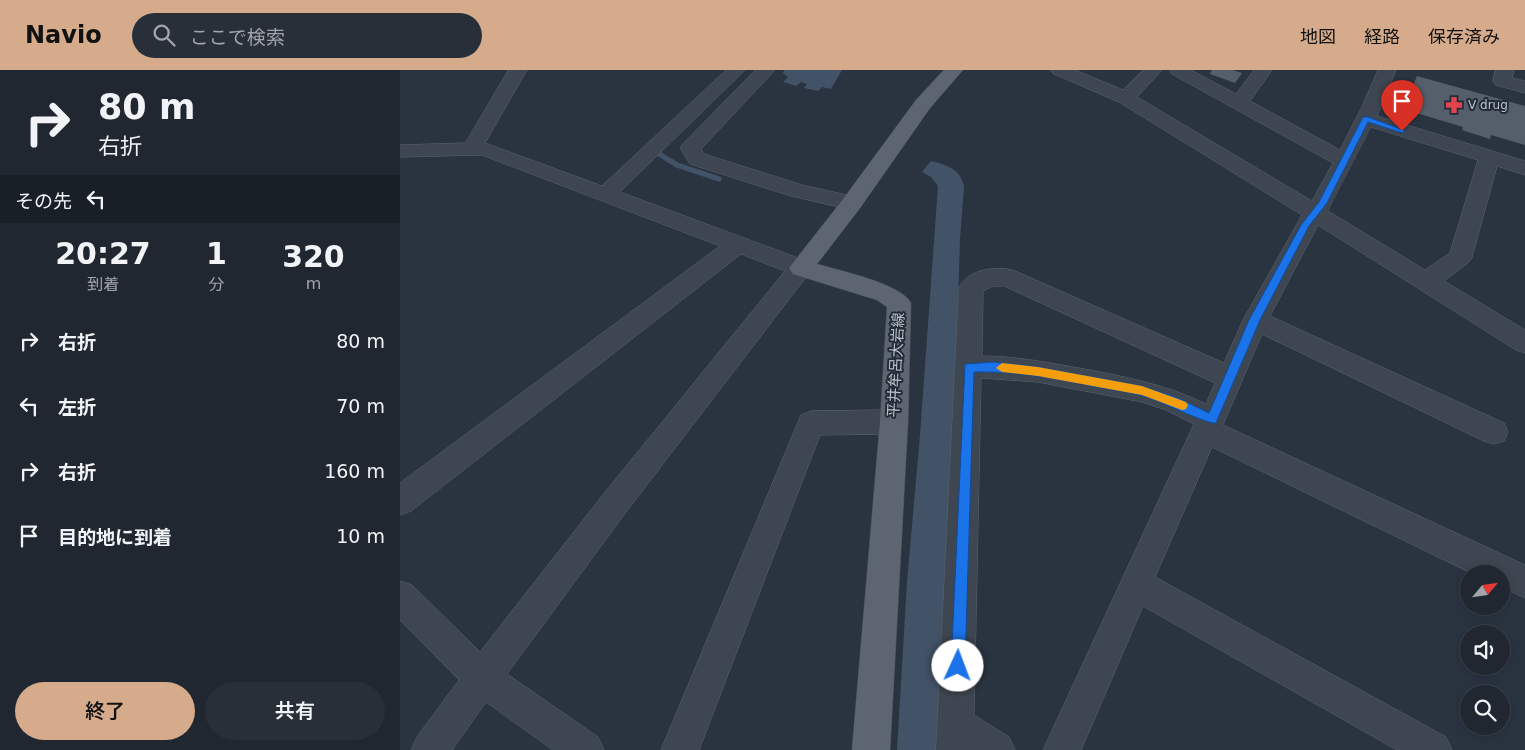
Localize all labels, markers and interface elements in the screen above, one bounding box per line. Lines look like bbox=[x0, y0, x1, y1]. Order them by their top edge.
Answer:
search box bbox=[132, 13, 482, 58]
text: Navio bbox=[25, 21, 102, 49]
icon: search bbox=[150, 21, 178, 49]
text: ここで検索 bbox=[190, 26, 285, 48]
text: 地図 bbox=[1300, 26, 1336, 47]
text: 経路 bbox=[1364, 26, 1400, 47]
text: 保存済み bbox=[1428, 26, 1500, 47]
pin bbox=[1381, 80, 1423, 131]
text: 80 m bbox=[98, 87, 195, 127]
icon: arrive bbox=[1388, 87, 1416, 115]
icon: right bbox=[15, 90, 80, 155]
pharmacy icon: V drug bbox=[1444, 95, 1464, 115]
place label: V drug bbox=[1468, 98, 1508, 112]
text: 右折 bbox=[98, 134, 142, 159]
icon: left bbox=[82, 185, 110, 213]
text: その先 bbox=[15, 190, 72, 212]
text: 20:27 bbox=[55, 236, 151, 271]
text: 1 bbox=[206, 236, 227, 271]
text: 320 bbox=[282, 239, 345, 274]
text: m bbox=[306, 274, 321, 293]
text: 到着 bbox=[87, 275, 119, 294]
text: 分 bbox=[208, 275, 224, 294]
street label: 平井牟呂大岩線 bbox=[884, 312, 908, 418]
icon: right bbox=[15, 327, 43, 355]
text: 80 m bbox=[336, 330, 385, 352]
text: 右折 bbox=[58, 331, 96, 353]
icon: left bbox=[15, 392, 43, 420]
text: 70 m bbox=[336, 395, 385, 417]
text: 左折 bbox=[58, 396, 96, 418]
icon: right bbox=[15, 457, 43, 485]
text: 160 m bbox=[324, 460, 385, 482]
text: 右折 bbox=[58, 461, 96, 483]
icon: arrive bbox=[15, 522, 43, 550]
text: 10 m bbox=[336, 525, 385, 547]
text: 目的地に到着 bbox=[58, 526, 172, 548]
north arrow bbox=[1460, 565, 1510, 615]
map controls bbox=[1460, 565, 1510, 735]
button: sound bbox=[1460, 625, 1510, 675]
position arrow bbox=[931, 639, 983, 691]
button: 終了 bbox=[15, 682, 195, 740]
button: 共有 bbox=[205, 682, 385, 740]
button: search bbox=[1460, 685, 1510, 735]

